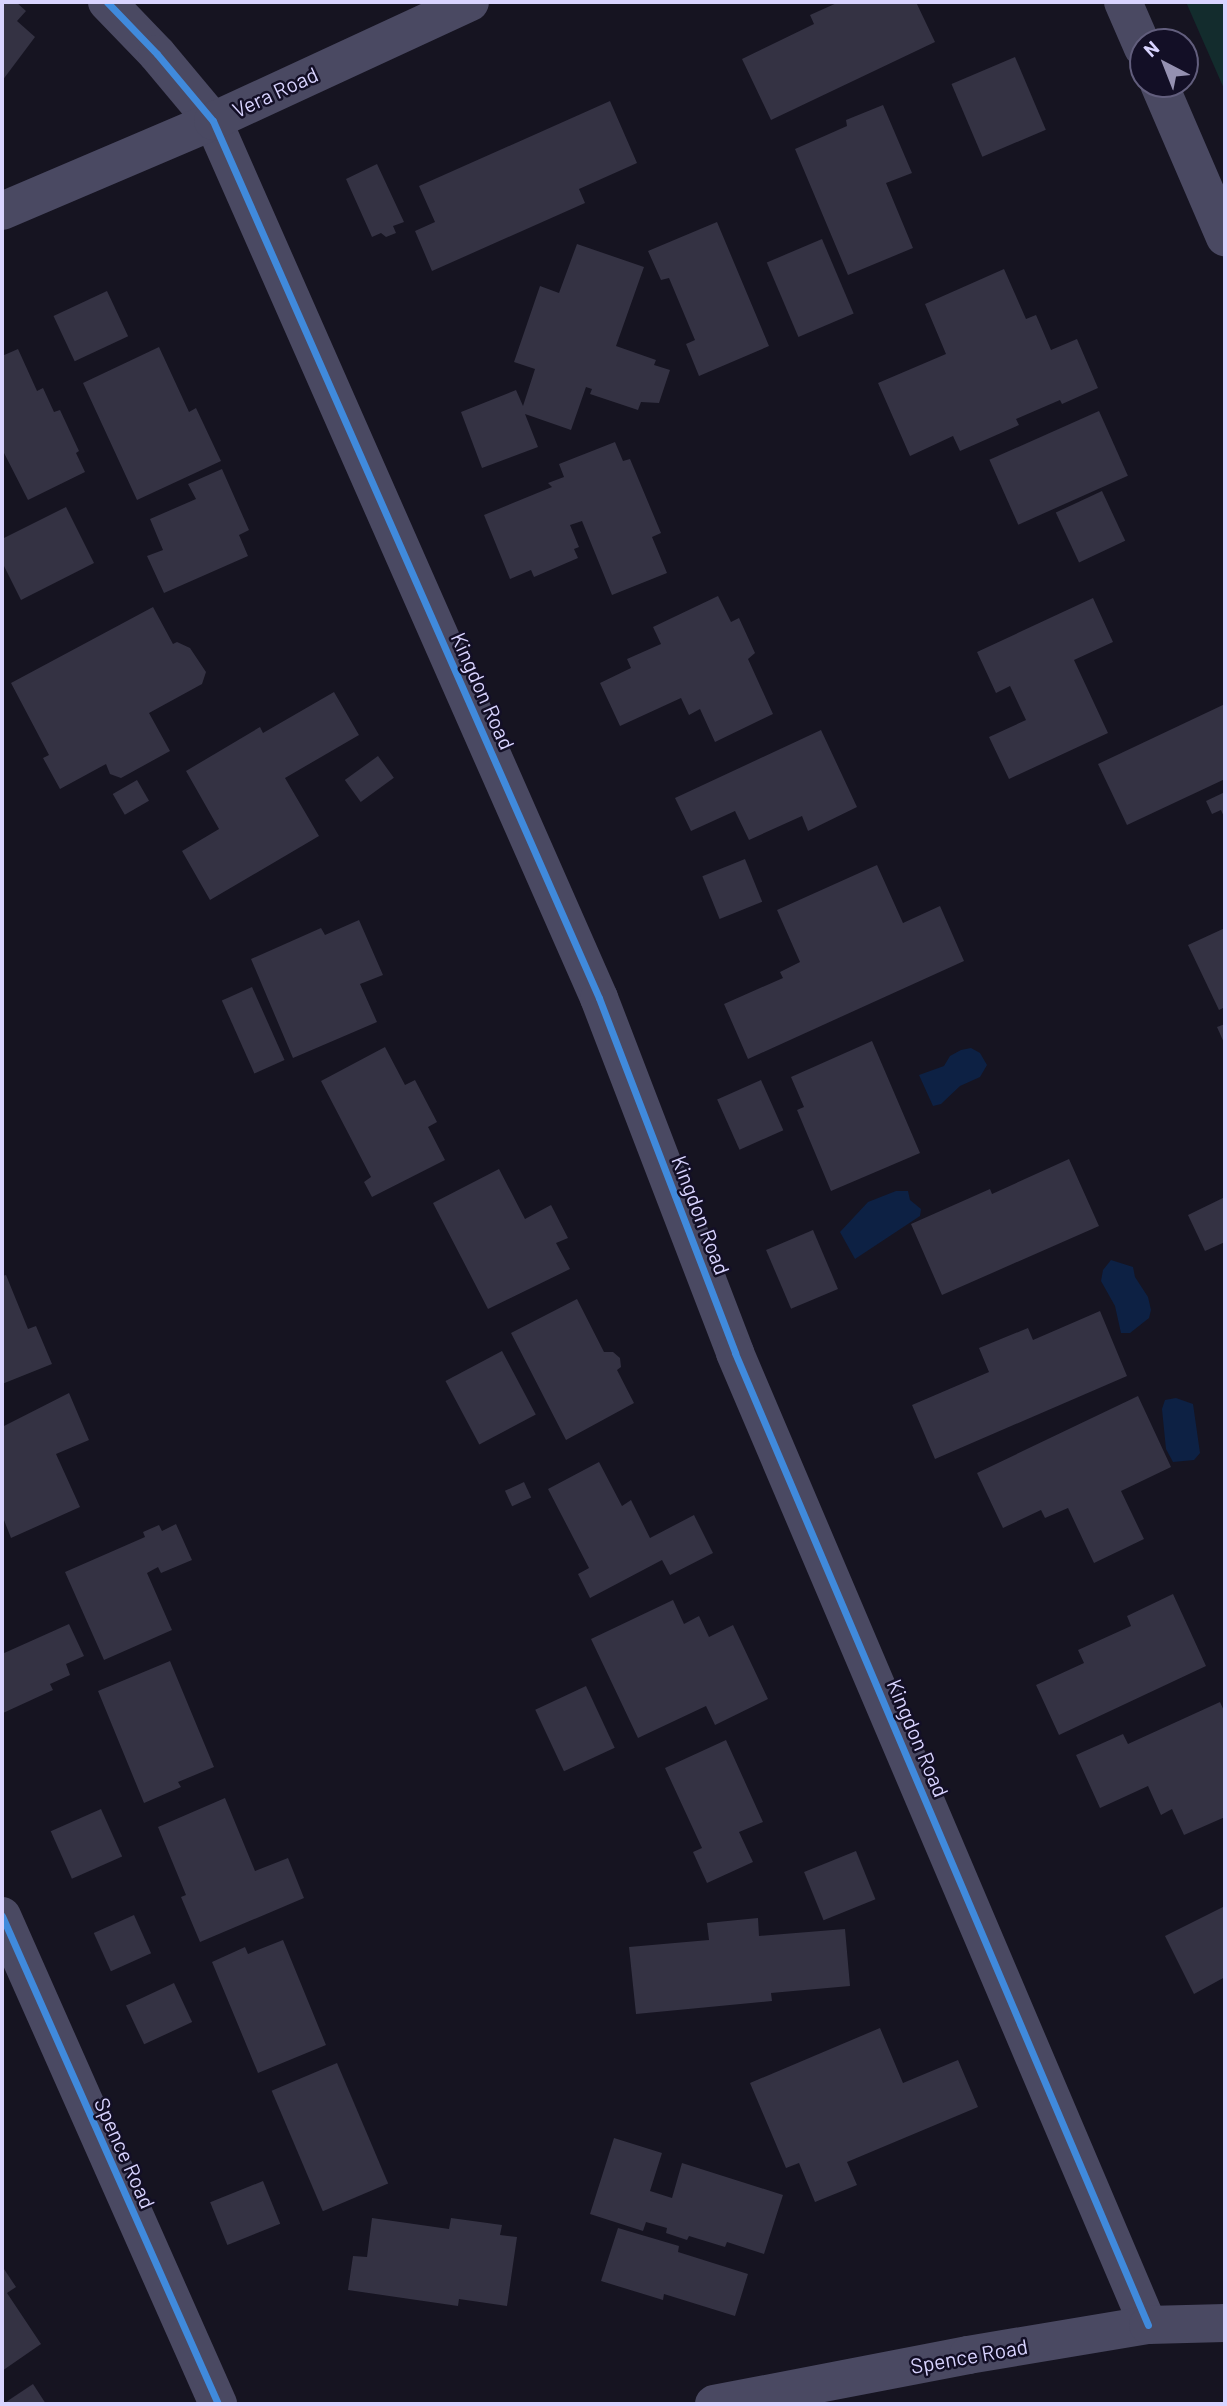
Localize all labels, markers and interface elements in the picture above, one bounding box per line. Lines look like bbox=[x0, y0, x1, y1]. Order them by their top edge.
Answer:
north arrow bbox=[1129, 28, 1199, 98]
text: N bbox=[1139, 36, 1163, 61]
street label: Vera Road bbox=[228, 61, 322, 123]
street label: Kingdon Road bbox=[446, 629, 520, 753]
street label: Kingdon Road bbox=[667, 1152, 735, 1278]
street label: Kingdon Road bbox=[882, 1675, 954, 1801]
street label: Spence Road bbox=[89, 2094, 161, 2212]
street label: Spence Road bbox=[908, 2333, 1030, 2379]

